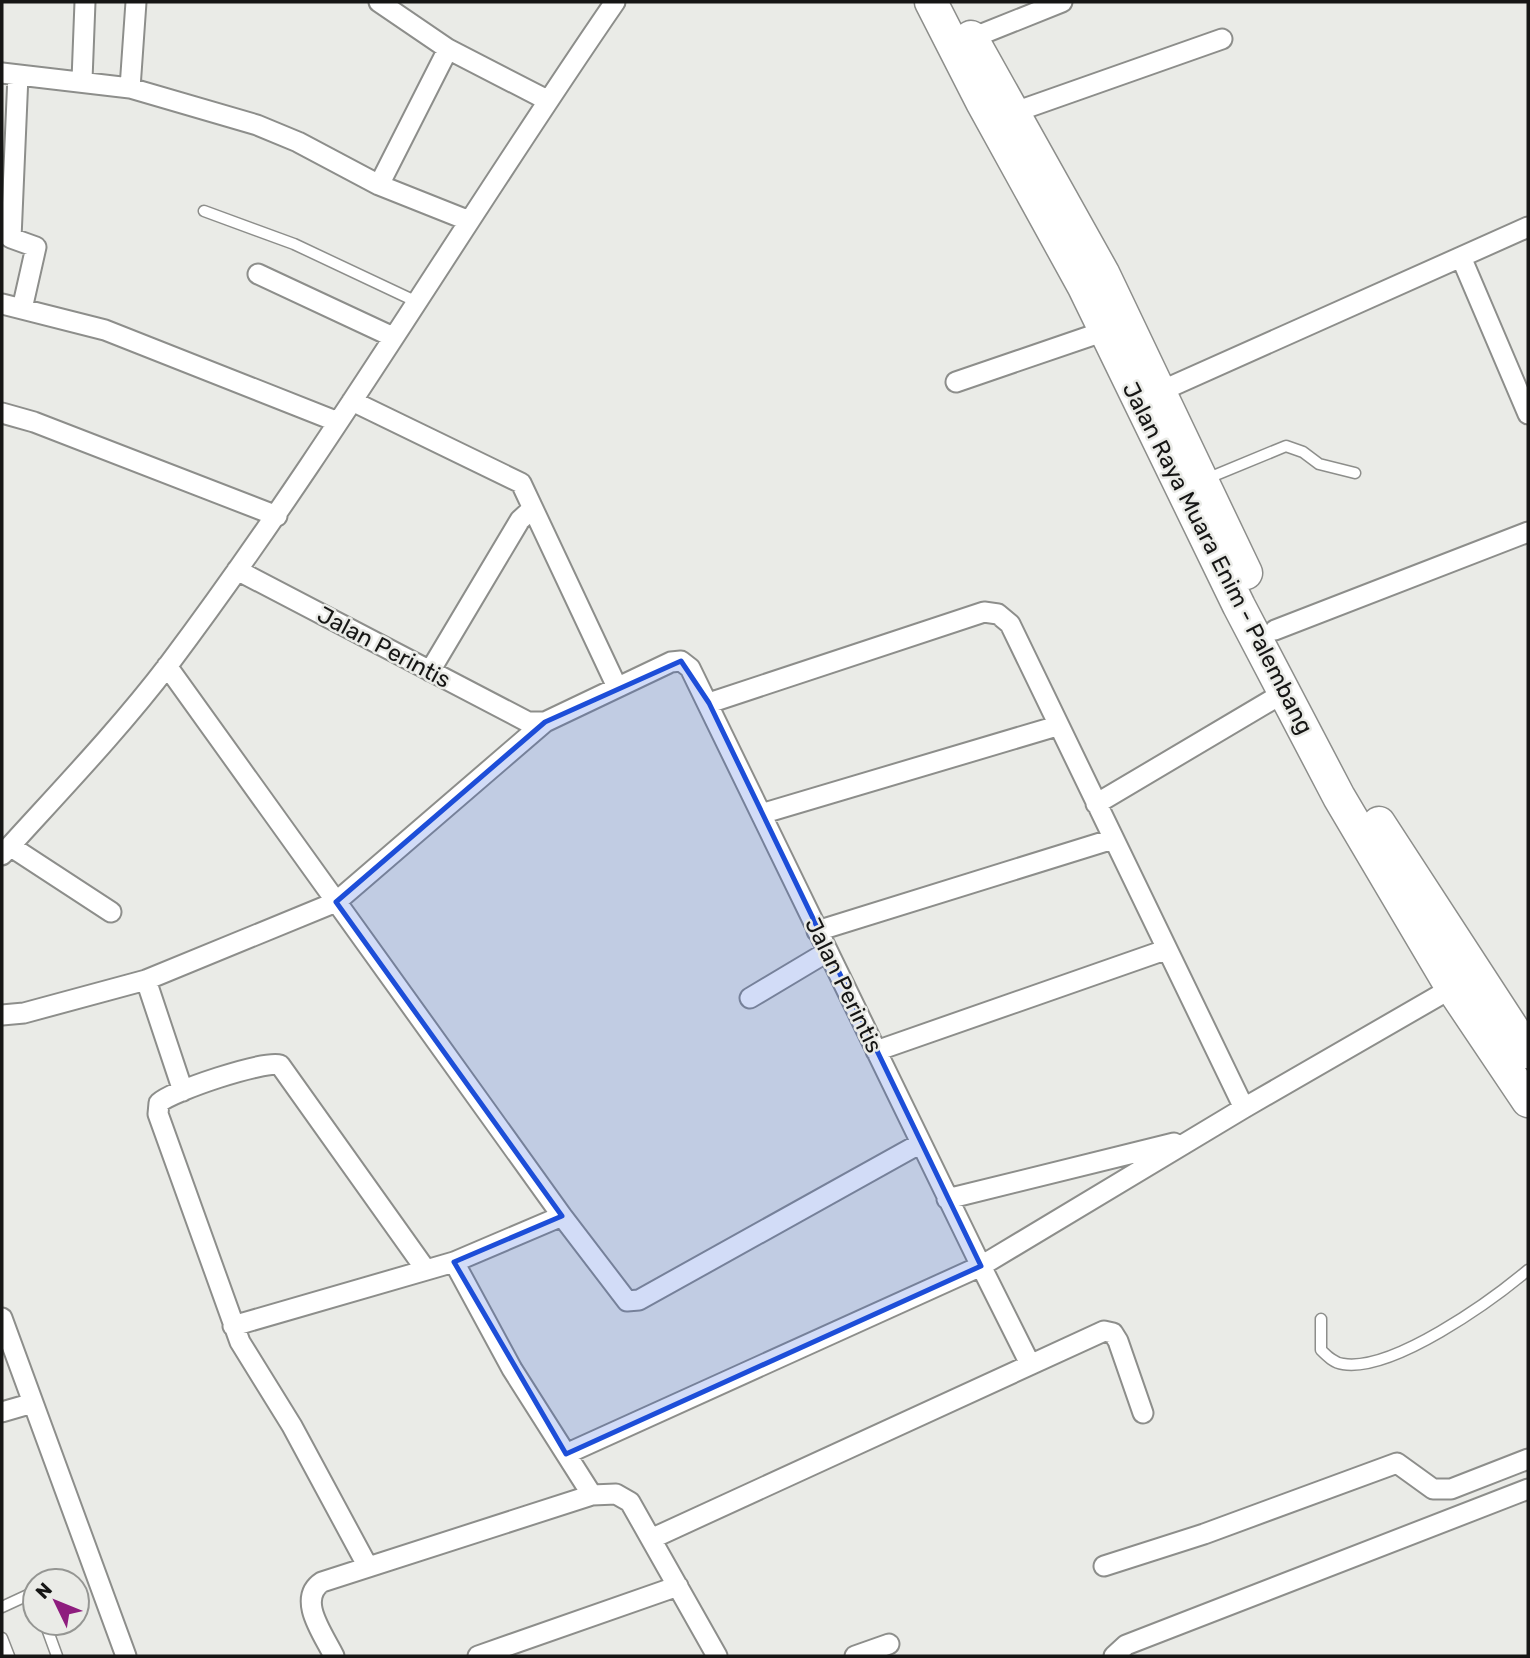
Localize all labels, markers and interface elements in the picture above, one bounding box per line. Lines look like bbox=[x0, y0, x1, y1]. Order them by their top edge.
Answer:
street label: Jalan Raya Muara Enim - Palembang bbox=[1117, 377, 1319, 739]
street label: Jalan Perintis bbox=[313, 600, 455, 694]
street label: Jalan Perintis bbox=[799, 913, 889, 1057]
north arrow bbox=[21, 1567, 91, 1637]
text: N bbox=[31, 1578, 57, 1604]

